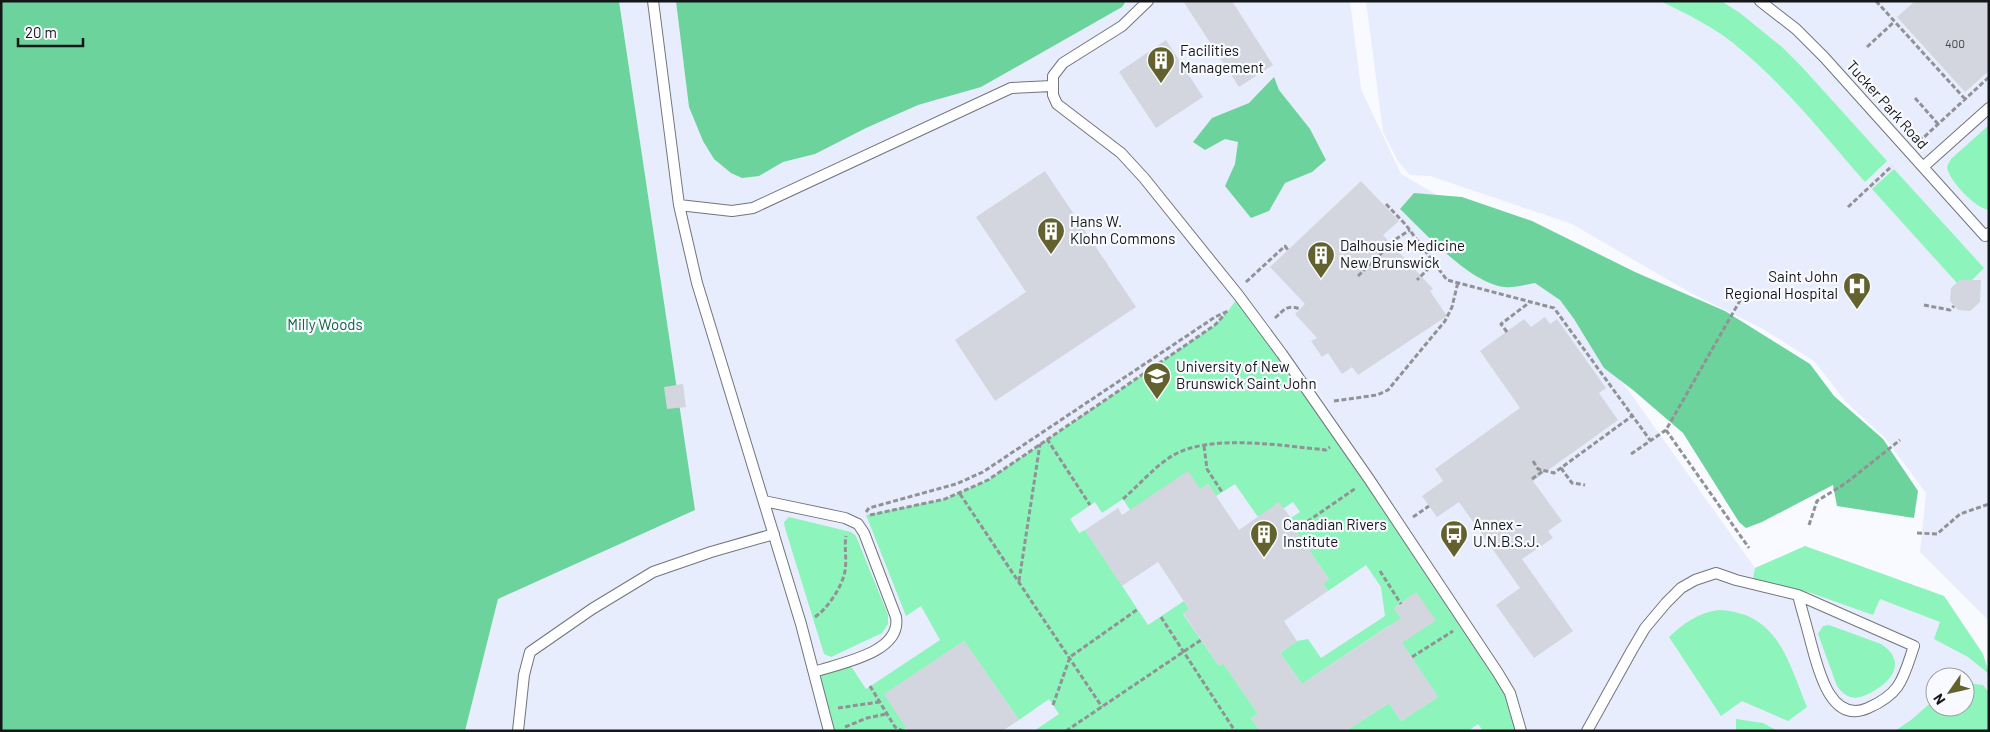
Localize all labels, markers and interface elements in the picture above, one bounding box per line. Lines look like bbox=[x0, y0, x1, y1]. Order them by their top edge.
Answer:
scale bar bbox=[18, 15, 82, 47]
text: 20 m bbox=[25, 23, 57, 41]
house number: 400 bbox=[1945, 36, 1965, 50]
place label: Facilities Management bbox=[1180, 41, 1264, 76]
building icon: Facilities Management bbox=[1146, 45, 1176, 84]
street label: Tucker Park Road bbox=[1843, 56, 1932, 152]
place label: Hans W. Klohn Commons bbox=[1070, 212, 1175, 247]
building icon: Hans W. Klohn Commons bbox=[1036, 216, 1066, 255]
place label: Dalhousie Medicine New Brunswick bbox=[1340, 236, 1465, 271]
building icon: Dalhousie Medicine New Brunswick bbox=[1306, 240, 1336, 279]
place label: Saint John Regional Hospital bbox=[1725, 267, 1838, 302]
hospital icon: Saint John Regional Hospital bbox=[1842, 271, 1872, 310]
park label: Milly Woods bbox=[287, 315, 363, 333]
place label: University of New Brunswick Saint John bbox=[1176, 357, 1316, 392]
school or university icon: University of New Brunswick Saint John bbox=[1142, 361, 1172, 400]
place label: Canadian Rivers Institute bbox=[1283, 515, 1387, 550]
place label: Annex - U.N.B.S.J. bbox=[1473, 515, 1540, 550]
building icon: Canadian Rivers Institute bbox=[1249, 519, 1279, 558]
bus stop icon: Annex - U.N.B.S.J. bbox=[1439, 519, 1469, 558]
north arrow bbox=[1925, 667, 1975, 717]
text: N bbox=[1929, 691, 1948, 708]

